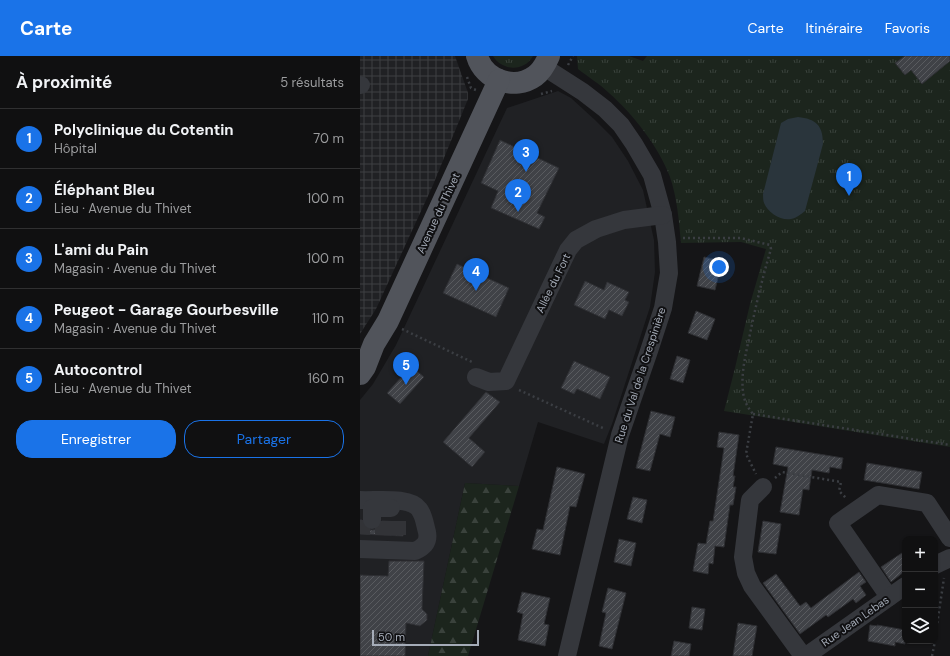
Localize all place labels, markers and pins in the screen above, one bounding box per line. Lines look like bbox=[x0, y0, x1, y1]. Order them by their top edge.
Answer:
pin: 3 bbox=[513, 139, 539, 172]
pin: 1 bbox=[836, 163, 862, 196]
pin: 2 bbox=[505, 179, 531, 212]
pin: 4 bbox=[463, 258, 489, 291]
pin: 5 bbox=[393, 352, 419, 385]

